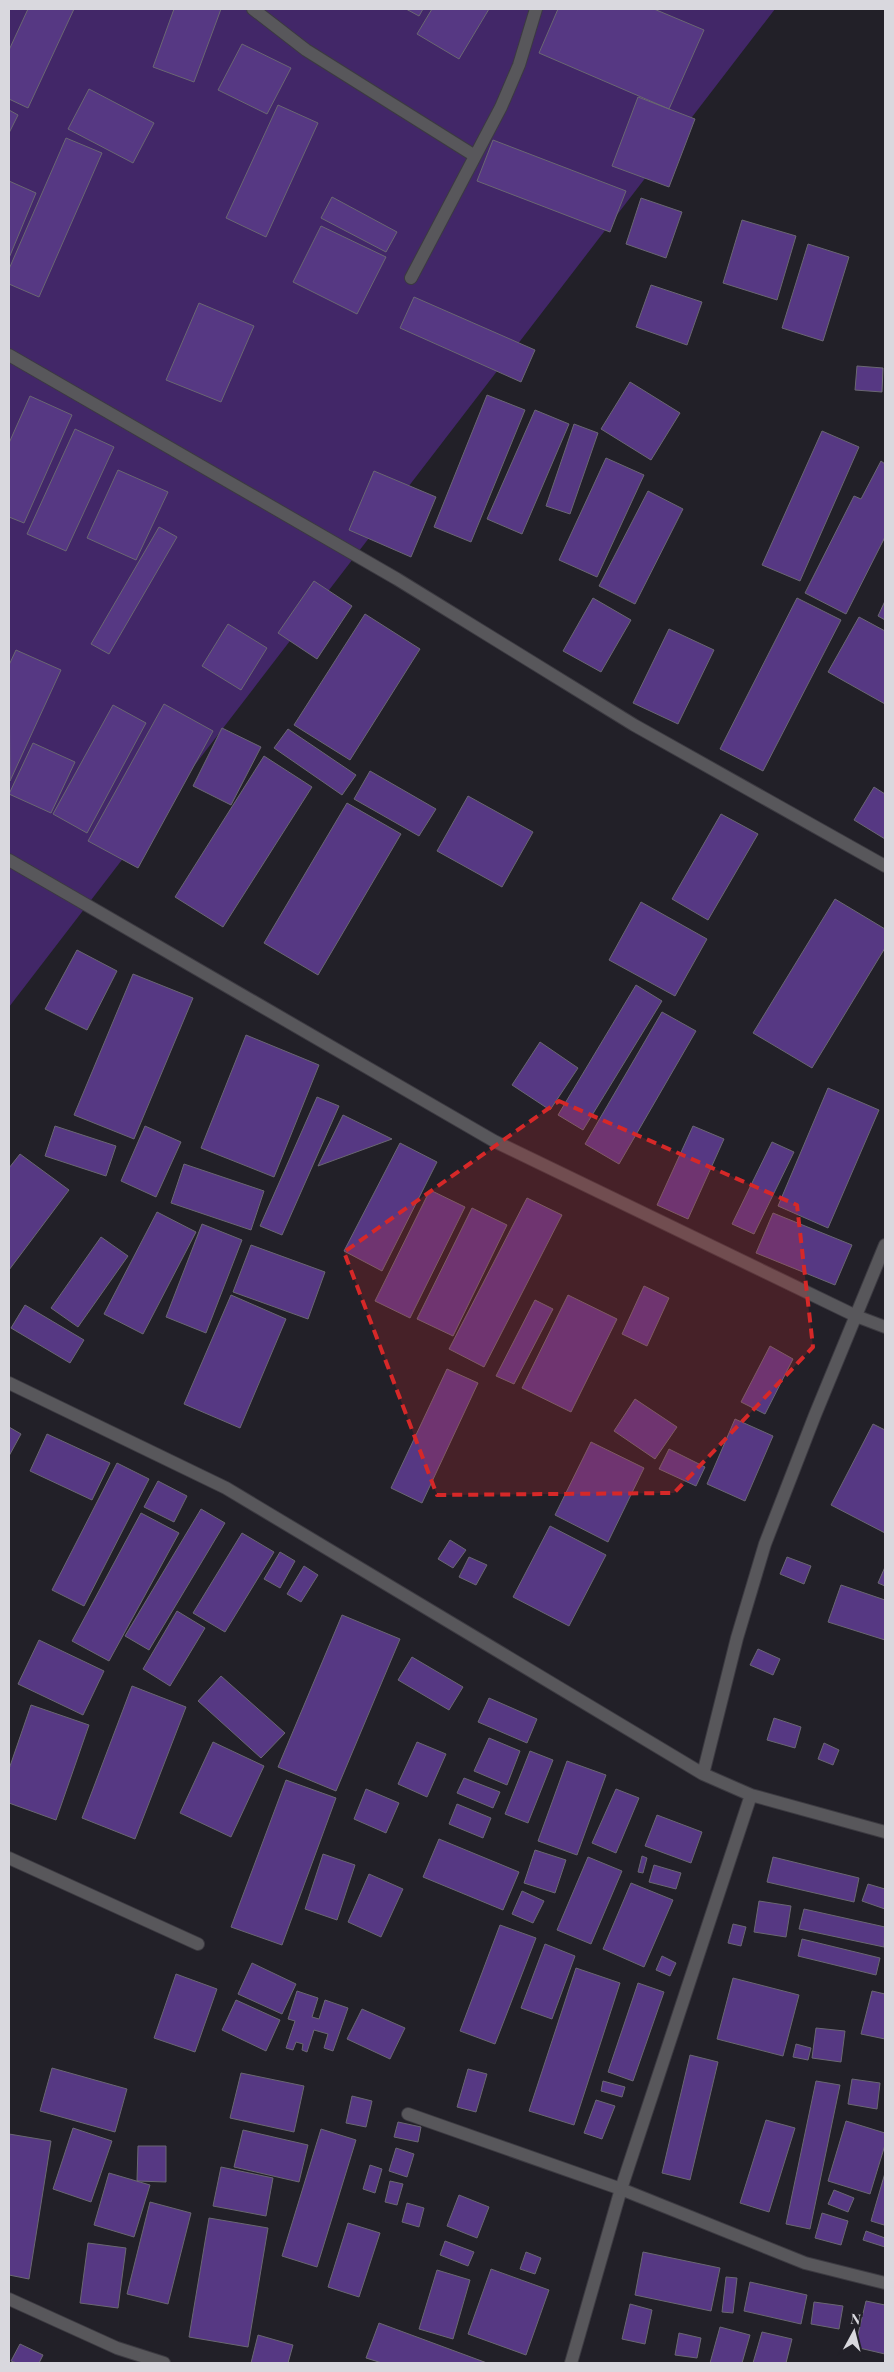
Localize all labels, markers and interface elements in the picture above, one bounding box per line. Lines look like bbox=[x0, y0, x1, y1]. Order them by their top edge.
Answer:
north arrow bbox=[829, 2307, 879, 2357]
text: N bbox=[849, 2309, 862, 2329]

